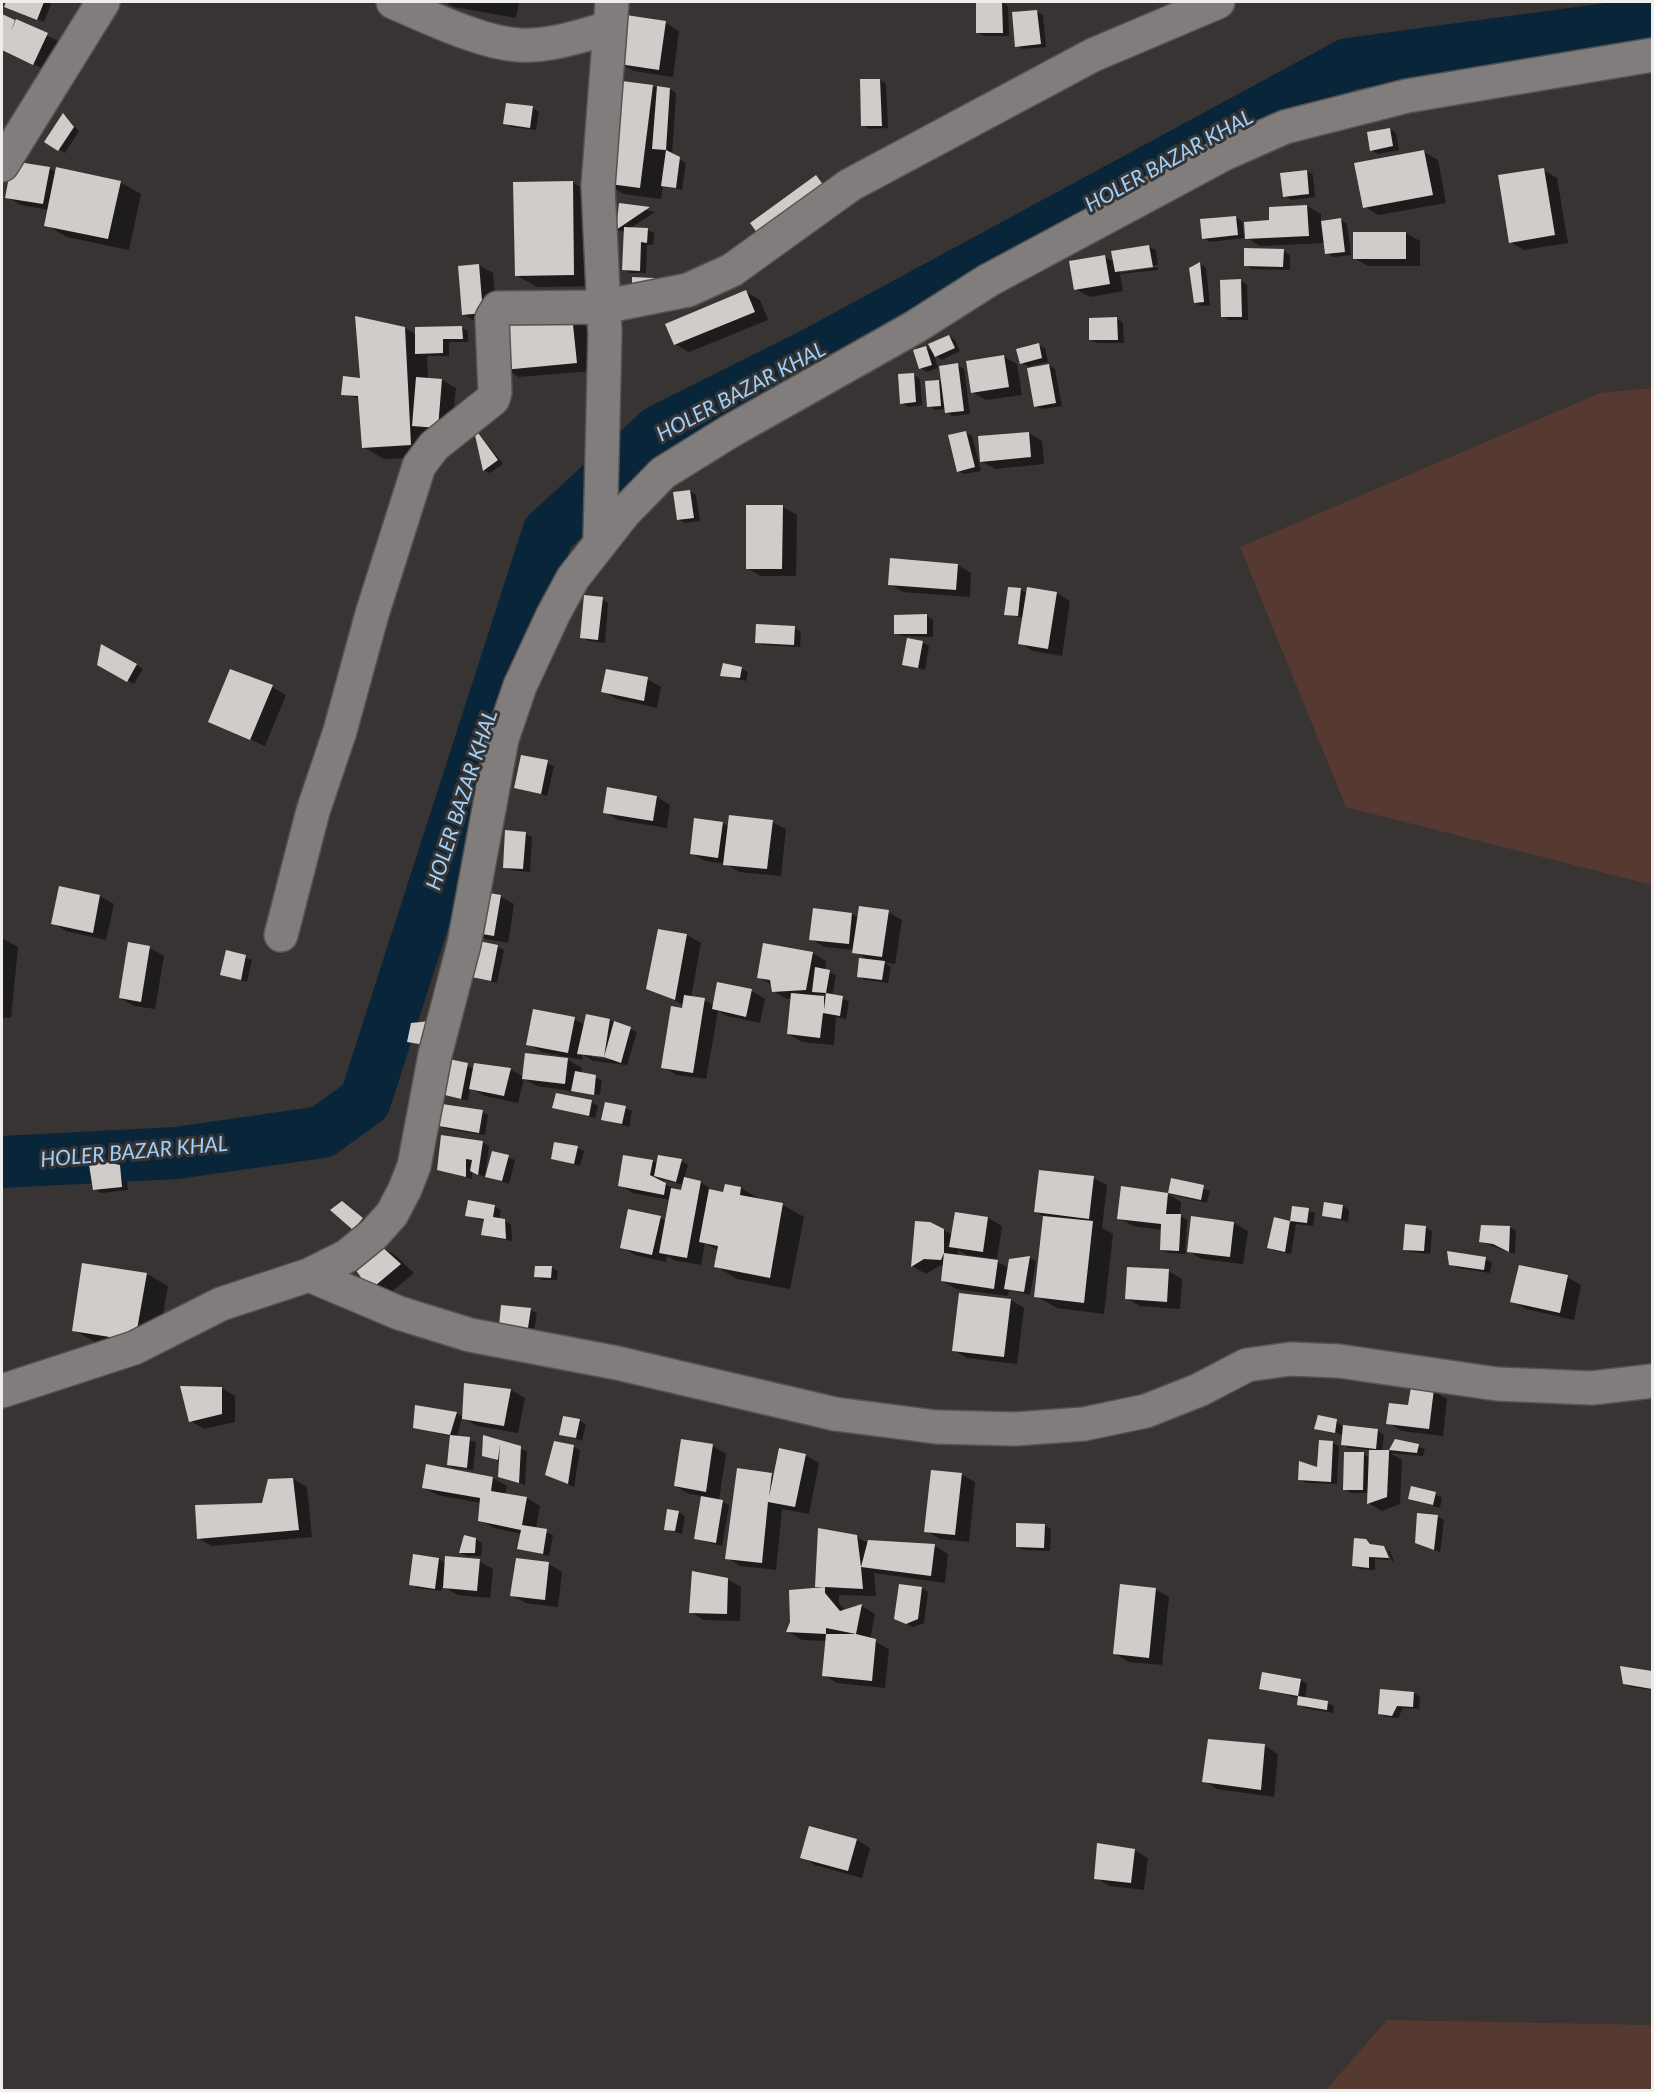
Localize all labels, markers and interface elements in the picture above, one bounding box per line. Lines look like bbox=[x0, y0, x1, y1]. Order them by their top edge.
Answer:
water label: HOLER BAZAR KHAL bbox=[1081, 104, 1257, 218]
water label: HOLER BAZAR KHAL bbox=[652, 337, 830, 447]
water label: HOLER BAZAR KHAL bbox=[421, 707, 503, 893]
water label: HOLER BAZAR KHAL bbox=[39, 1131, 229, 1173]

